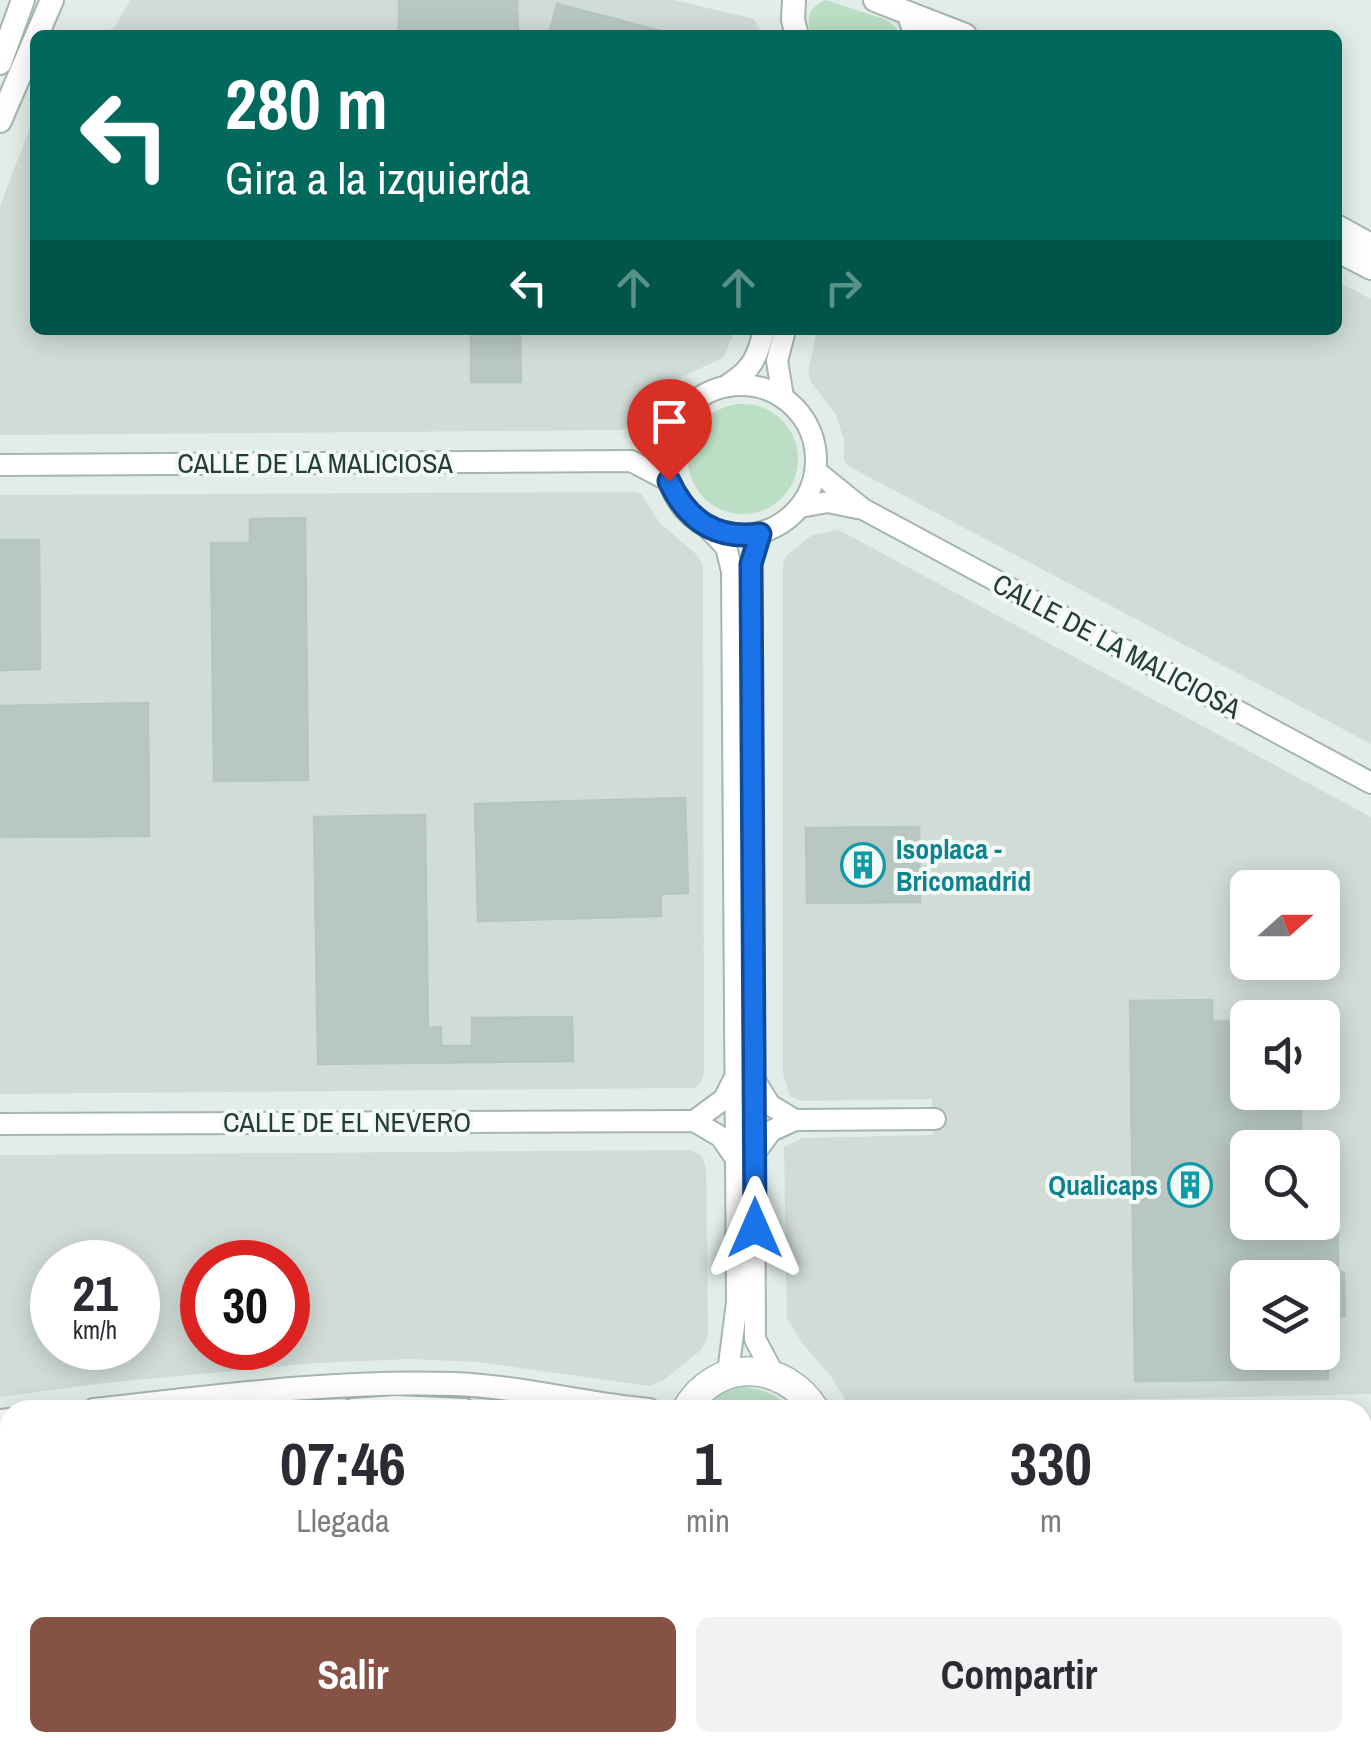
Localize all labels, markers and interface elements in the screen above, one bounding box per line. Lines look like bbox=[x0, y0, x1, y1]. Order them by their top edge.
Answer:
text: 280 m bbox=[225, 57, 388, 151]
icon: left bbox=[60, 70, 190, 200]
text: Gira a la izquierda bbox=[225, 147, 531, 208]
icon: left bbox=[501, 260, 556, 315]
icon: ahead bbox=[606, 260, 661, 315]
icon: ahead bbox=[711, 260, 766, 315]
icon: right bbox=[816, 260, 871, 315]
pin bbox=[627, 379, 712, 482]
icon: arrive bbox=[642, 394, 697, 449]
street label: CALLE DE LA MALICIOSA bbox=[177, 444, 454, 482]
street label: CALLE DE LA MALICIOSA bbox=[986, 565, 1248, 728]
place label: Isoplaca - Bricomadrid bbox=[896, 830, 1031, 900]
building icon: Isoplaca - Bricomadrid bbox=[840, 842, 886, 888]
north arrow bbox=[1230, 870, 1340, 980]
map controls bbox=[1230, 870, 1340, 1370]
button: sound bbox=[1230, 1000, 1340, 1110]
street label: CALLE DE EL NEVERO bbox=[223, 1103, 471, 1141]
button: search bbox=[1230, 1130, 1340, 1240]
building icon: Qualicaps bbox=[1167, 1162, 1213, 1208]
place label: Qualicaps bbox=[1048, 1166, 1158, 1204]
position arrow bbox=[703, 1176, 807, 1280]
speed limit sign: 30 bbox=[180, 1240, 310, 1370]
text: 21 bbox=[72, 1259, 118, 1327]
button: layers bbox=[1230, 1260, 1340, 1370]
text: km/h bbox=[73, 1313, 117, 1347]
text: 07:46 bbox=[280, 1423, 406, 1504]
text: 1 bbox=[694, 1423, 722, 1504]
text: 330 bbox=[1010, 1423, 1092, 1504]
text: Llegada bbox=[296, 1499, 390, 1542]
text: min bbox=[686, 1499, 730, 1542]
text: m bbox=[1040, 1499, 1062, 1542]
button: Salir bbox=[30, 1617, 676, 1732]
button: Compartir bbox=[696, 1617, 1342, 1732]

